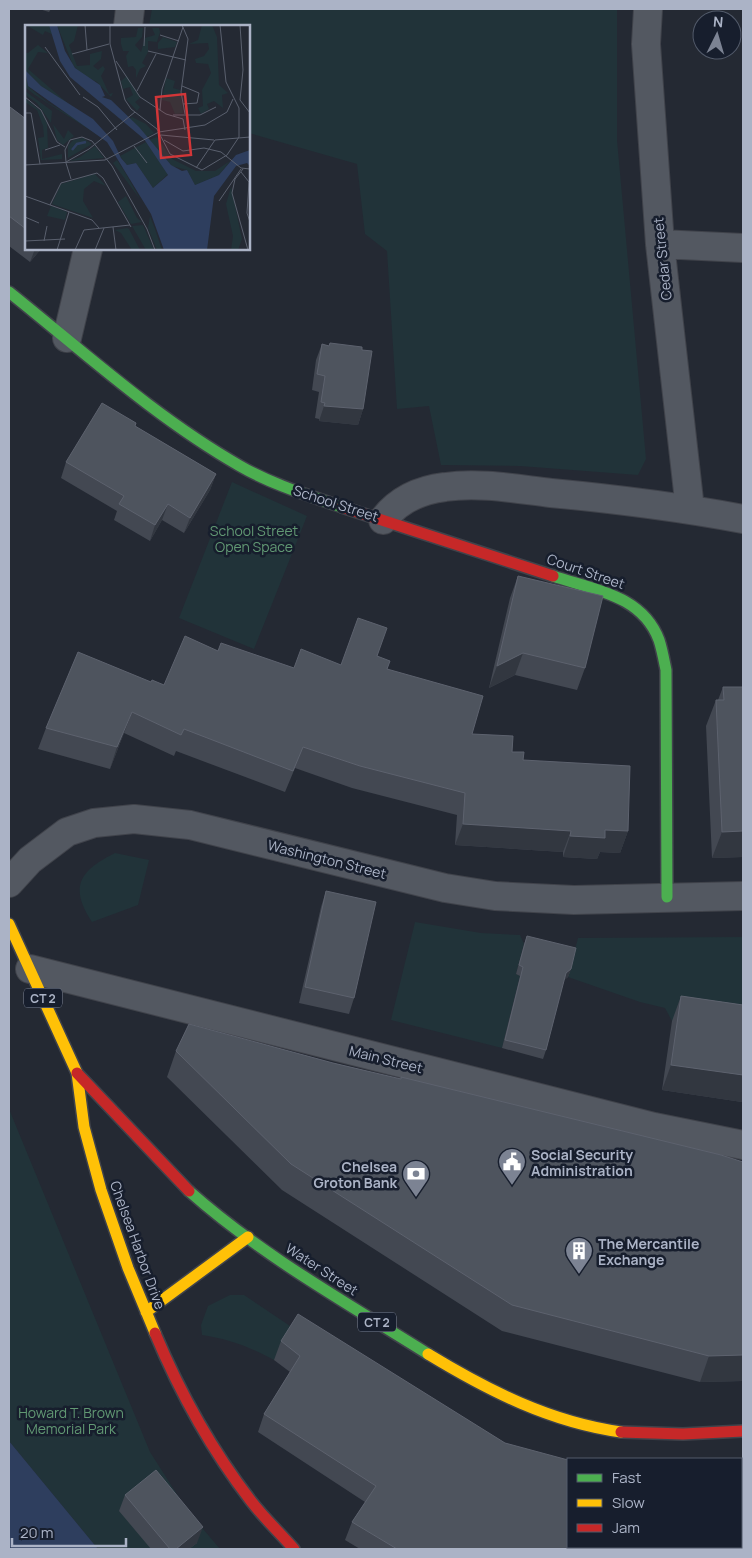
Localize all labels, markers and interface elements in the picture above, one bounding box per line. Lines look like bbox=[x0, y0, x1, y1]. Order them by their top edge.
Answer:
north arrow bbox=[692, 10, 742, 60]
text: N bbox=[712, 12, 724, 31]
inset map bbox=[25, 25, 250, 250]
street label: Cedar Street bbox=[648, 216, 676, 301]
street label: School Street bbox=[291, 480, 381, 526]
park label: School Street Open Space bbox=[210, 521, 299, 556]
street label: Court Street bbox=[545, 549, 628, 593]
street label: Washington Street bbox=[266, 835, 389, 883]
road number: CT 2 bbox=[24, 988, 62, 1008]
street label: Main Street bbox=[347, 1041, 425, 1077]
place label: Social Security Administration bbox=[531, 1145, 633, 1180]
public building icon: Social Security Administration bbox=[497, 1147, 527, 1186]
place label: Chelsea Groton Bank bbox=[314, 1157, 397, 1192]
bank icon: Chelsea Groton Bank bbox=[401, 1159, 431, 1198]
street label: Chelsea Harbor Drive bbox=[106, 1178, 170, 1312]
place label: The Mercantile Exchange bbox=[598, 1234, 699, 1269]
building icon: The Mercantile Exchange bbox=[564, 1236, 594, 1275]
street label: Water Street bbox=[282, 1239, 362, 1300]
road number: CT 2 bbox=[358, 1312, 396, 1331]
park label: Howard T. Brown Memorial Park bbox=[18, 1403, 124, 1438]
legend bbox=[567, 1458, 742, 1548]
text: Fast bbox=[612, 1467, 641, 1488]
text: Slow bbox=[612, 1492, 645, 1513]
scale bar bbox=[12, 1516, 126, 1548]
text: Jam bbox=[612, 1517, 640, 1538]
text: 20 m bbox=[20, 1522, 53, 1543]

